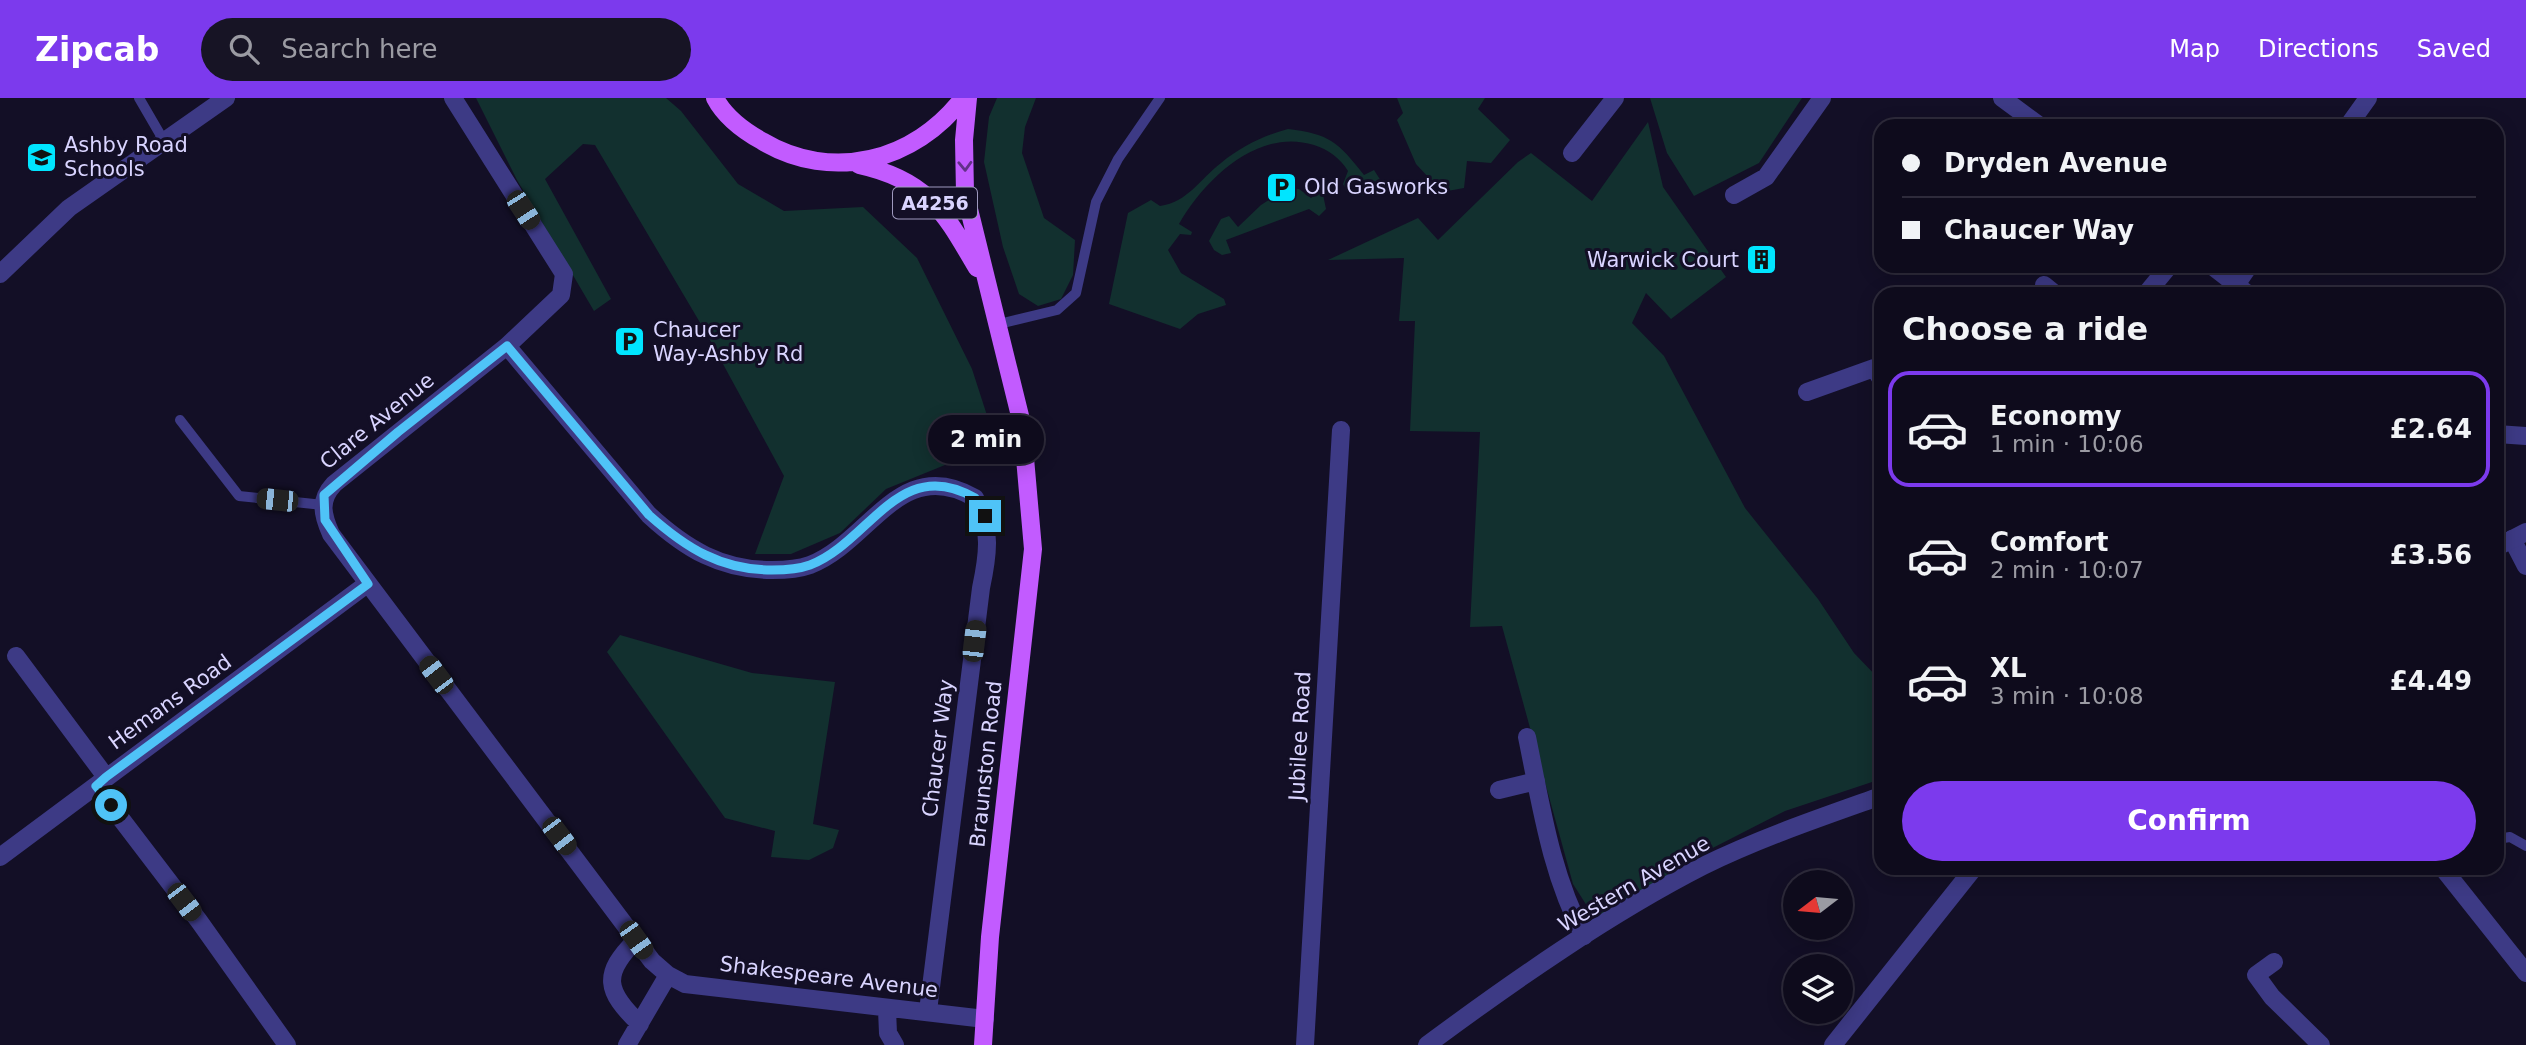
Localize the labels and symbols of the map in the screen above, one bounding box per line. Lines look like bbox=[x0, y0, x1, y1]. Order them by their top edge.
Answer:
place label: Ashby Road Schools bbox=[64, 133, 188, 181]
school or university icon: Ashby Road Schools bbox=[24, 140, 58, 174]
one-way arrow bbox=[957, 161, 972, 172]
parking icon: Old Gasworks bbox=[1264, 170, 1298, 204]
place label: Old Gasworks bbox=[1304, 175, 1448, 199]
car bbox=[503, 187, 544, 233]
road number: A4256 bbox=[893, 188, 977, 218]
building icon: Warwick Court bbox=[1745, 243, 1779, 277]
place label: Warwick Court bbox=[1587, 248, 1739, 272]
place label: Chaucer Way-Ashby Rd bbox=[653, 318, 803, 366]
parking icon: Chaucer Way-Ashby Rd bbox=[613, 325, 647, 359]
street label: Clare Avenue bbox=[315, 368, 439, 474]
callout: 2 min bbox=[927, 414, 1043, 464]
car bbox=[256, 487, 299, 513]
route end bbox=[969, 500, 1001, 532]
car bbox=[962, 619, 987, 663]
street label: Hemans Road bbox=[104, 649, 236, 755]
car bbox=[415, 652, 458, 698]
street label: Jubilee Road bbox=[1285, 671, 1315, 803]
street label: Chaucer Way bbox=[918, 678, 958, 818]
street label: Braunston Road bbox=[965, 680, 1007, 848]
route start bbox=[95, 789, 127, 821]
car bbox=[538, 813, 581, 859]
street label: Western Avenue bbox=[1554, 831, 1714, 937]
north arrow bbox=[1783, 870, 1853, 940]
car bbox=[163, 879, 206, 925]
car bbox=[616, 917, 657, 963]
street label: Shakespeare Avenue bbox=[719, 952, 939, 1002]

